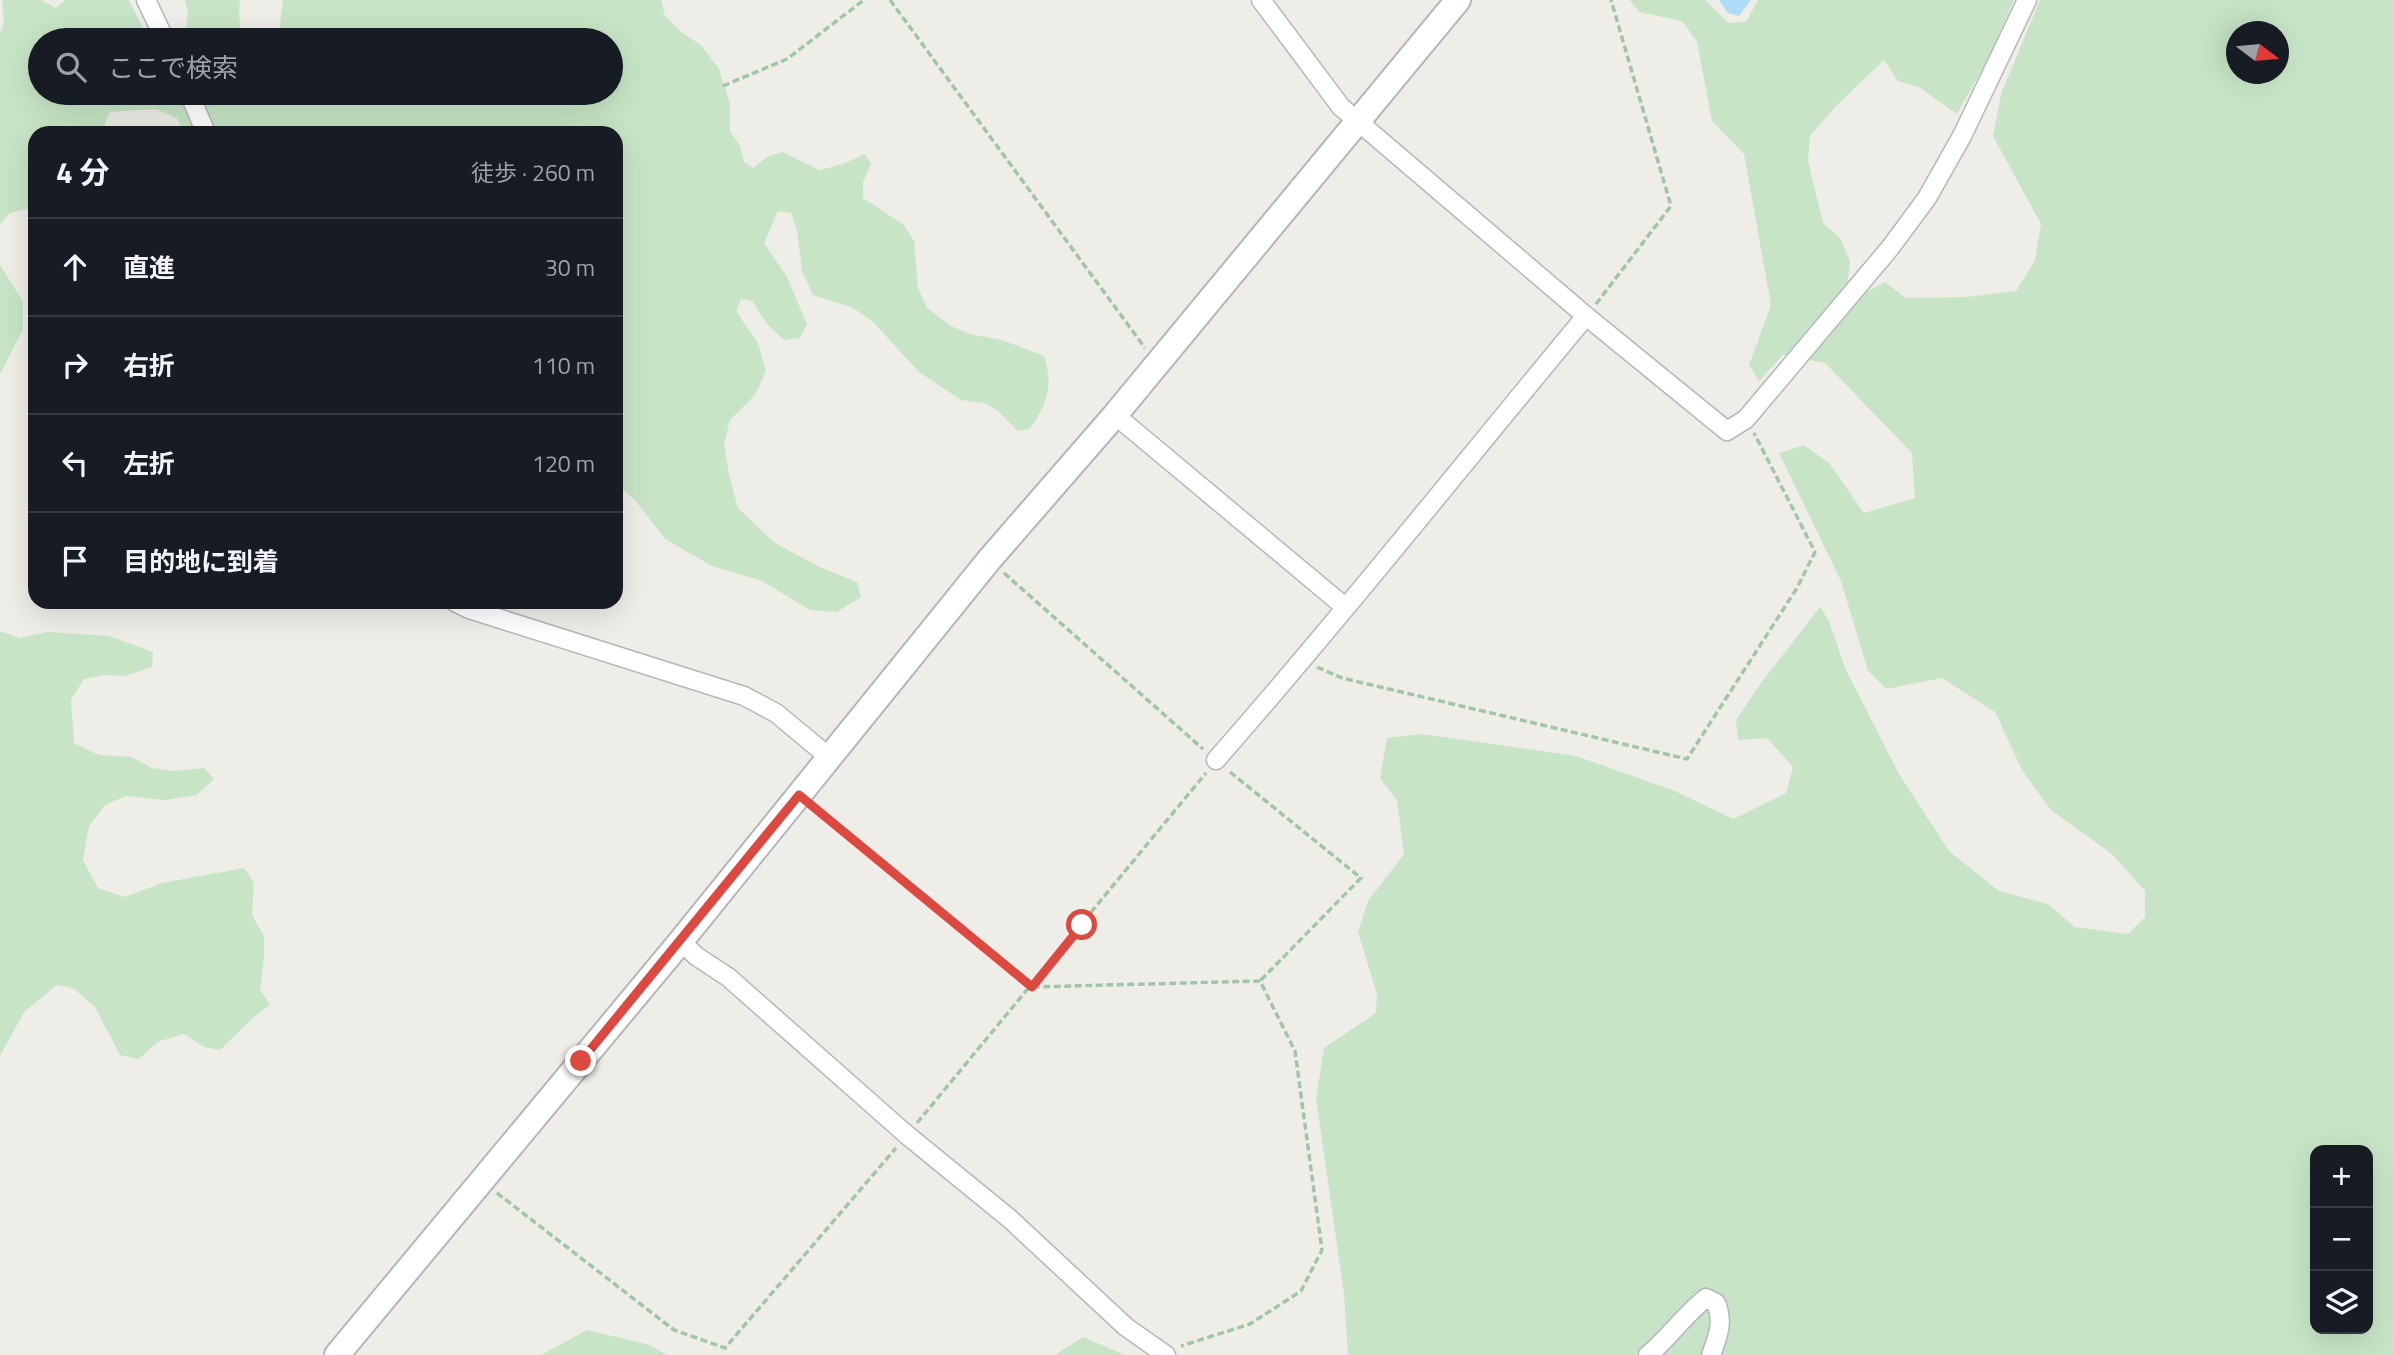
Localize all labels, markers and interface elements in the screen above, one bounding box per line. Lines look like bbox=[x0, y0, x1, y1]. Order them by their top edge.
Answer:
north arrow bbox=[2226, 21, 2289, 84]
search box bbox=[28, 28, 623, 105]
icon: search bbox=[52, 48, 90, 86]
text: ここで検索 bbox=[108, 48, 238, 87]
text: 4 分 bbox=[56, 149, 109, 195]
text: 徒歩 · 260 m bbox=[471, 155, 595, 190]
icon: ahead bbox=[56, 248, 94, 286]
text: 直進 bbox=[123, 248, 175, 287]
text: 30 m bbox=[545, 250, 595, 285]
icon: right bbox=[56, 346, 94, 384]
text: 右折 bbox=[123, 346, 175, 385]
text: 110 m bbox=[532, 348, 595, 383]
icon: left bbox=[56, 444, 94, 482]
text: 左折 bbox=[123, 444, 175, 483]
text: 120 m bbox=[532, 446, 595, 481]
icon: arrive bbox=[56, 542, 94, 580]
text: 目的地に到着 bbox=[123, 542, 279, 581]
route start bbox=[1066, 909, 1097, 940]
route end bbox=[565, 1045, 596, 1076]
map controls bbox=[2310, 1145, 2373, 1334]
button: + bbox=[2310, 1145, 2373, 1208]
button: − bbox=[2310, 1208, 2373, 1271]
button: layers bbox=[2310, 1271, 2373, 1334]

